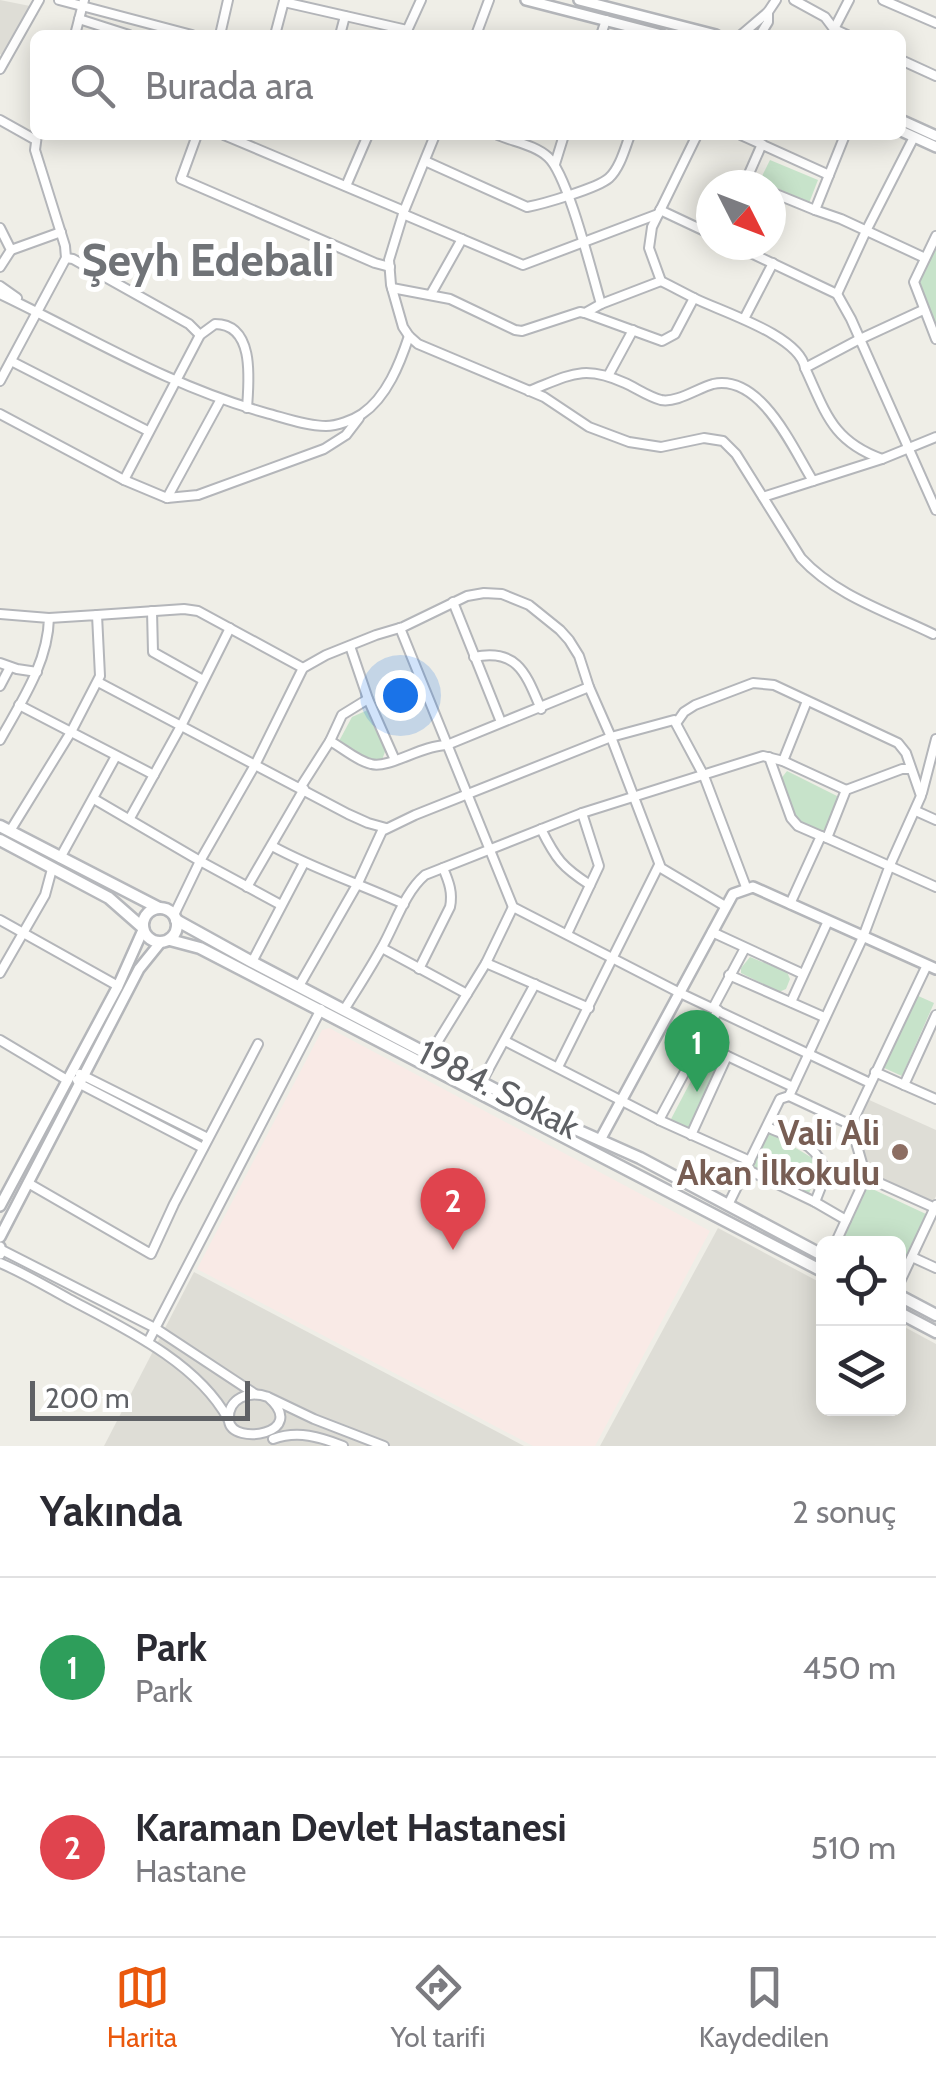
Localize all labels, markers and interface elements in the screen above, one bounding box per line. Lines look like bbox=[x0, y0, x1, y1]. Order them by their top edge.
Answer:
search box bbox=[30, 30, 906, 140]
icon: search bbox=[65, 58, 120, 113]
text: Burada ara bbox=[145, 62, 314, 109]
north arrow bbox=[696, 170, 786, 260]
district label: Şeyh Edebali bbox=[82, 233, 334, 287]
your location bbox=[375, 670, 426, 721]
pin: 1 bbox=[664, 1010, 730, 1092]
street label: 1984. Sokak bbox=[411, 1030, 587, 1148]
place label: Vali Ali Akan İlkokulu bbox=[677, 1111, 880, 1194]
marker: Vali Ali Akan İlkokulu bbox=[889, 1141, 911, 1163]
pin: 2 bbox=[420, 1168, 486, 1250]
map controls bbox=[816, 1236, 906, 1416]
button: locate bbox=[816, 1236, 906, 1326]
button: layers bbox=[816, 1326, 906, 1416]
scale bar bbox=[30, 1376, 250, 1420]
text: 200 m bbox=[45, 1381, 130, 1415]
text: Yakında bbox=[40, 1485, 182, 1537]
text: 2 sonuç bbox=[792, 1492, 896, 1531]
text: Park bbox=[135, 1624, 207, 1671]
text: 1 bbox=[67, 1648, 78, 1687]
text: 450 m bbox=[803, 1648, 896, 1687]
text: Park bbox=[135, 1671, 193, 1710]
text: Karaman Devlet Hastanesi bbox=[135, 1804, 567, 1851]
text: 2 bbox=[64, 1828, 81, 1867]
text: 510 m bbox=[811, 1828, 896, 1867]
text: Hastane bbox=[135, 1851, 246, 1890]
tab: Harita bbox=[107, 1960, 177, 2054]
tab: Yol tarifi bbox=[391, 1960, 485, 2054]
tab: Kaydedilen bbox=[699, 1960, 829, 2054]

